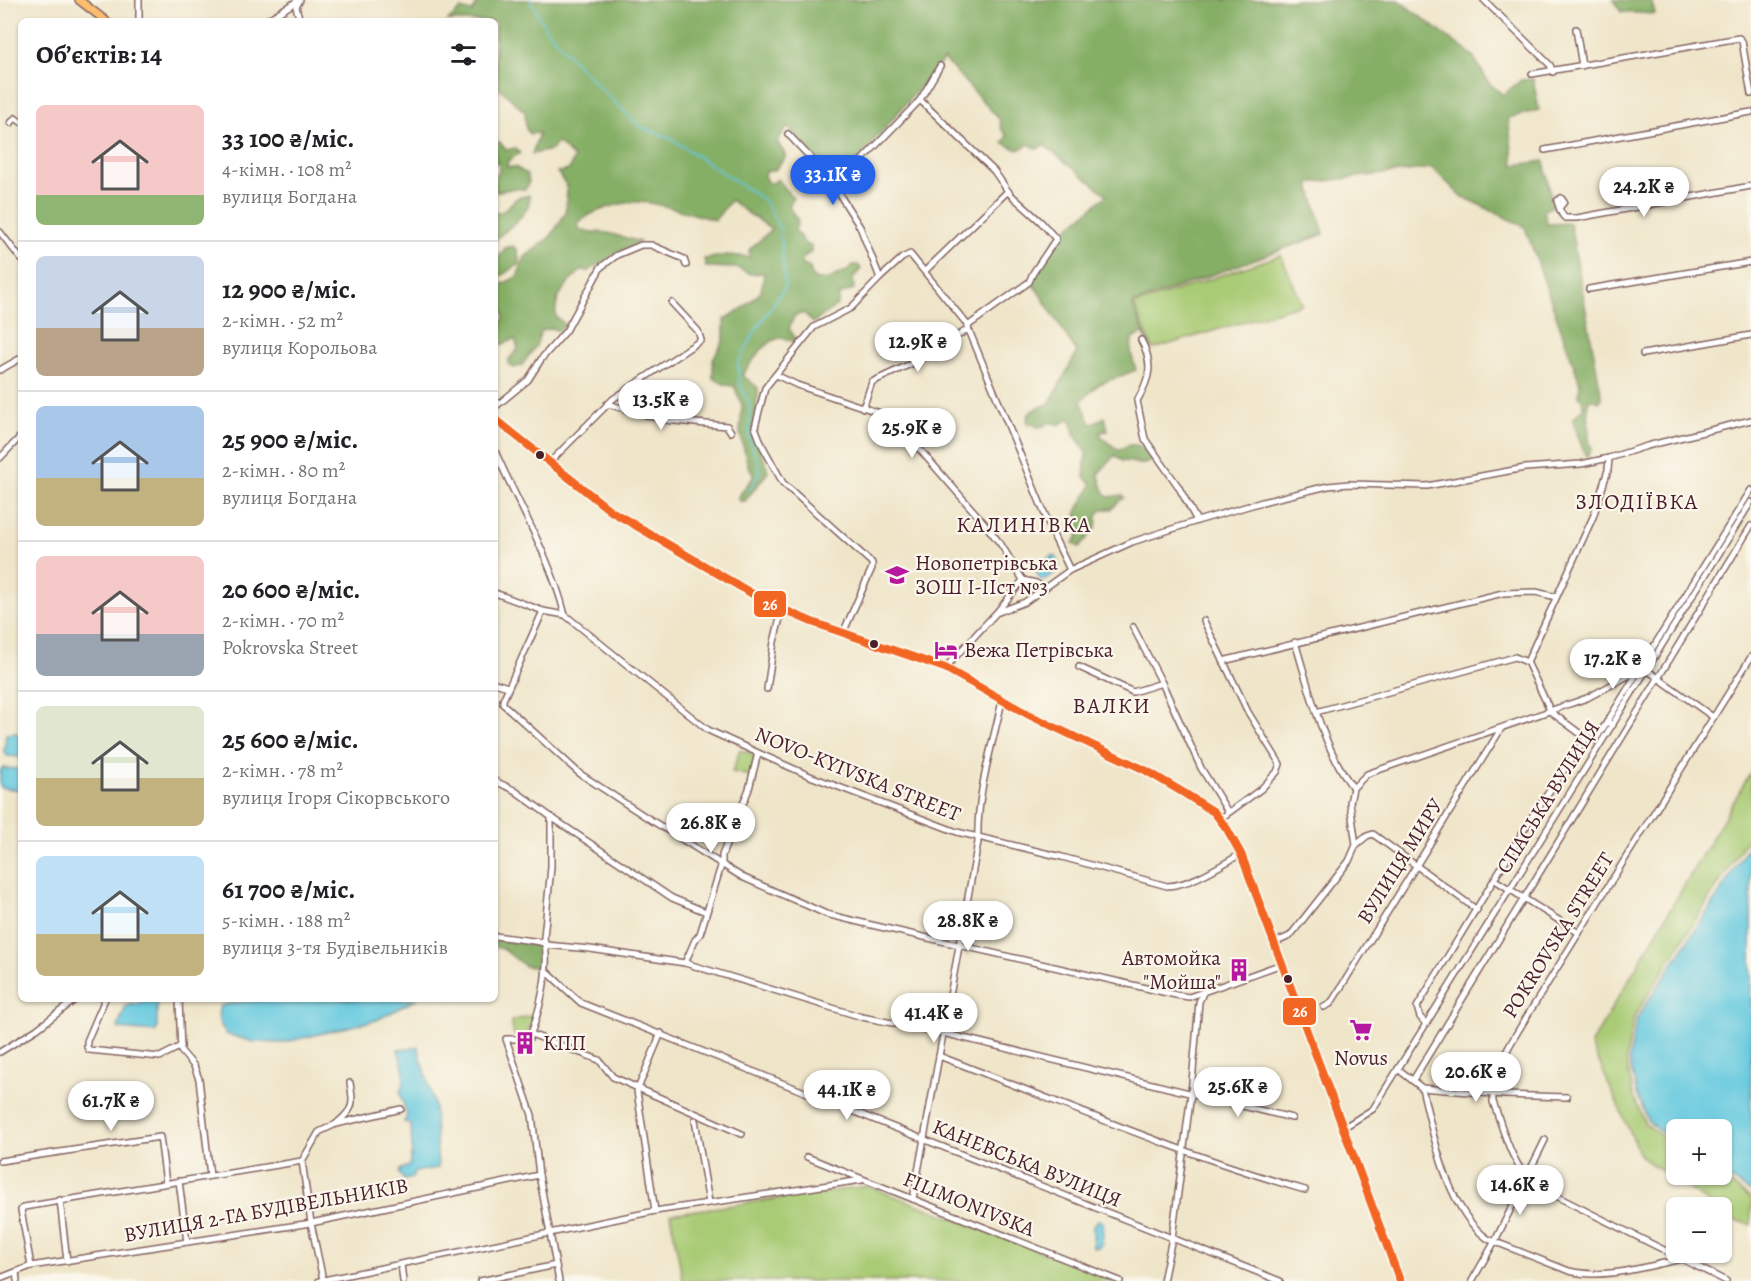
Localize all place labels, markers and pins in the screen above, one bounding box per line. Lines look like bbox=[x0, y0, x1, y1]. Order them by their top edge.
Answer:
pin: 33.1K ₴ bbox=[778, 155, 888, 206]
pin: 24.2K ₴ bbox=[1589, 167, 1699, 218]
pin: 12.9K ₴ bbox=[863, 322, 973, 373]
pin: 13.5K ₴ bbox=[606, 380, 716, 431]
pin: 25.9K ₴ bbox=[857, 408, 967, 459]
unlabelled marker bbox=[534, 449, 546, 461]
place label: Новопетрівська ЗОШ I-IIст №3 bbox=[915, 549, 1058, 601]
school or university icon: Новопетрівська ЗОШ I-IIст №3 bbox=[884, 562, 910, 588]
place label: Вежа Петрівська bbox=[964, 636, 1114, 664]
hotel icon: Вежа Петрівська bbox=[933, 637, 959, 663]
unlabelled marker bbox=[868, 638, 880, 650]
pin: 17.2K ₴ bbox=[1558, 639, 1668, 690]
pin: 26.8K ₴ bbox=[656, 803, 766, 854]
pin: 28.8K ₴ bbox=[913, 901, 1023, 952]
place label: Автомойка "Мойша" bbox=[1121, 944, 1221, 996]
building icon: Автомойка "Мойша" bbox=[1226, 957, 1252, 983]
unlabelled marker bbox=[1282, 973, 1294, 985]
pin: 41.4K ₴ bbox=[879, 993, 989, 1044]
supermarket icon: Novus bbox=[1348, 1017, 1374, 1043]
place label: КПП bbox=[543, 1029, 586, 1057]
building icon: КПП bbox=[512, 1030, 538, 1056]
place label: Novus bbox=[1334, 1044, 1388, 1072]
pin: 20.6K ₴ bbox=[1421, 1052, 1531, 1103]
pin: 25.6K ₴ bbox=[1183, 1067, 1293, 1118]
pin: 44.1K ₴ bbox=[792, 1070, 902, 1121]
pin: 61.7K ₴ bbox=[56, 1081, 166, 1132]
pin: 14.6K ₴ bbox=[1465, 1165, 1575, 1216]

